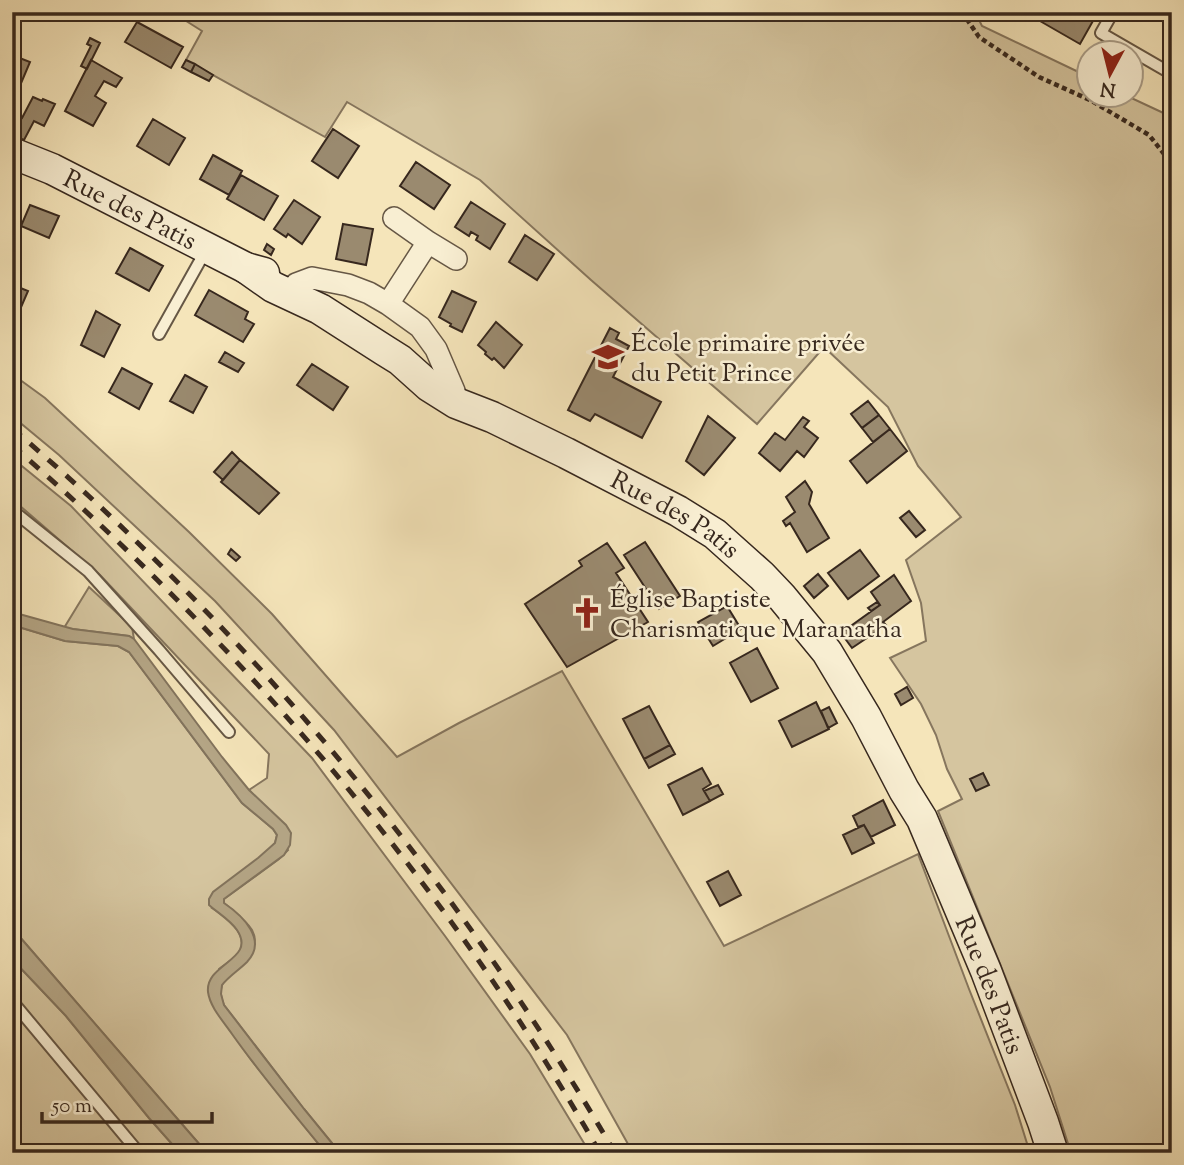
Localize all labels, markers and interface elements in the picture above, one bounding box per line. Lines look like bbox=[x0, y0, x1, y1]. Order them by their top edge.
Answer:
north arrow bbox=[1076, 38, 1146, 108]
text: N bbox=[1099, 74, 1117, 103]
street label: Rue des Patis bbox=[56, 162, 202, 261]
place label: École primaire privée du Petit Prince bbox=[631, 326, 865, 393]
school or university icon: École primaire privée du Petit Prince bbox=[591, 340, 625, 374]
street label: Rue des Patis bbox=[603, 463, 747, 569]
place label: Église Baptiste Charismatique Maranatha bbox=[610, 582, 902, 649]
church icon: Église Baptiste Charismatique Maranatha bbox=[570, 596, 604, 630]
street label: Rue des Patis bbox=[944, 911, 1032, 1060]
scale bar bbox=[42, 1081, 212, 1125]
text: 50 m bbox=[51, 1092, 92, 1122]

